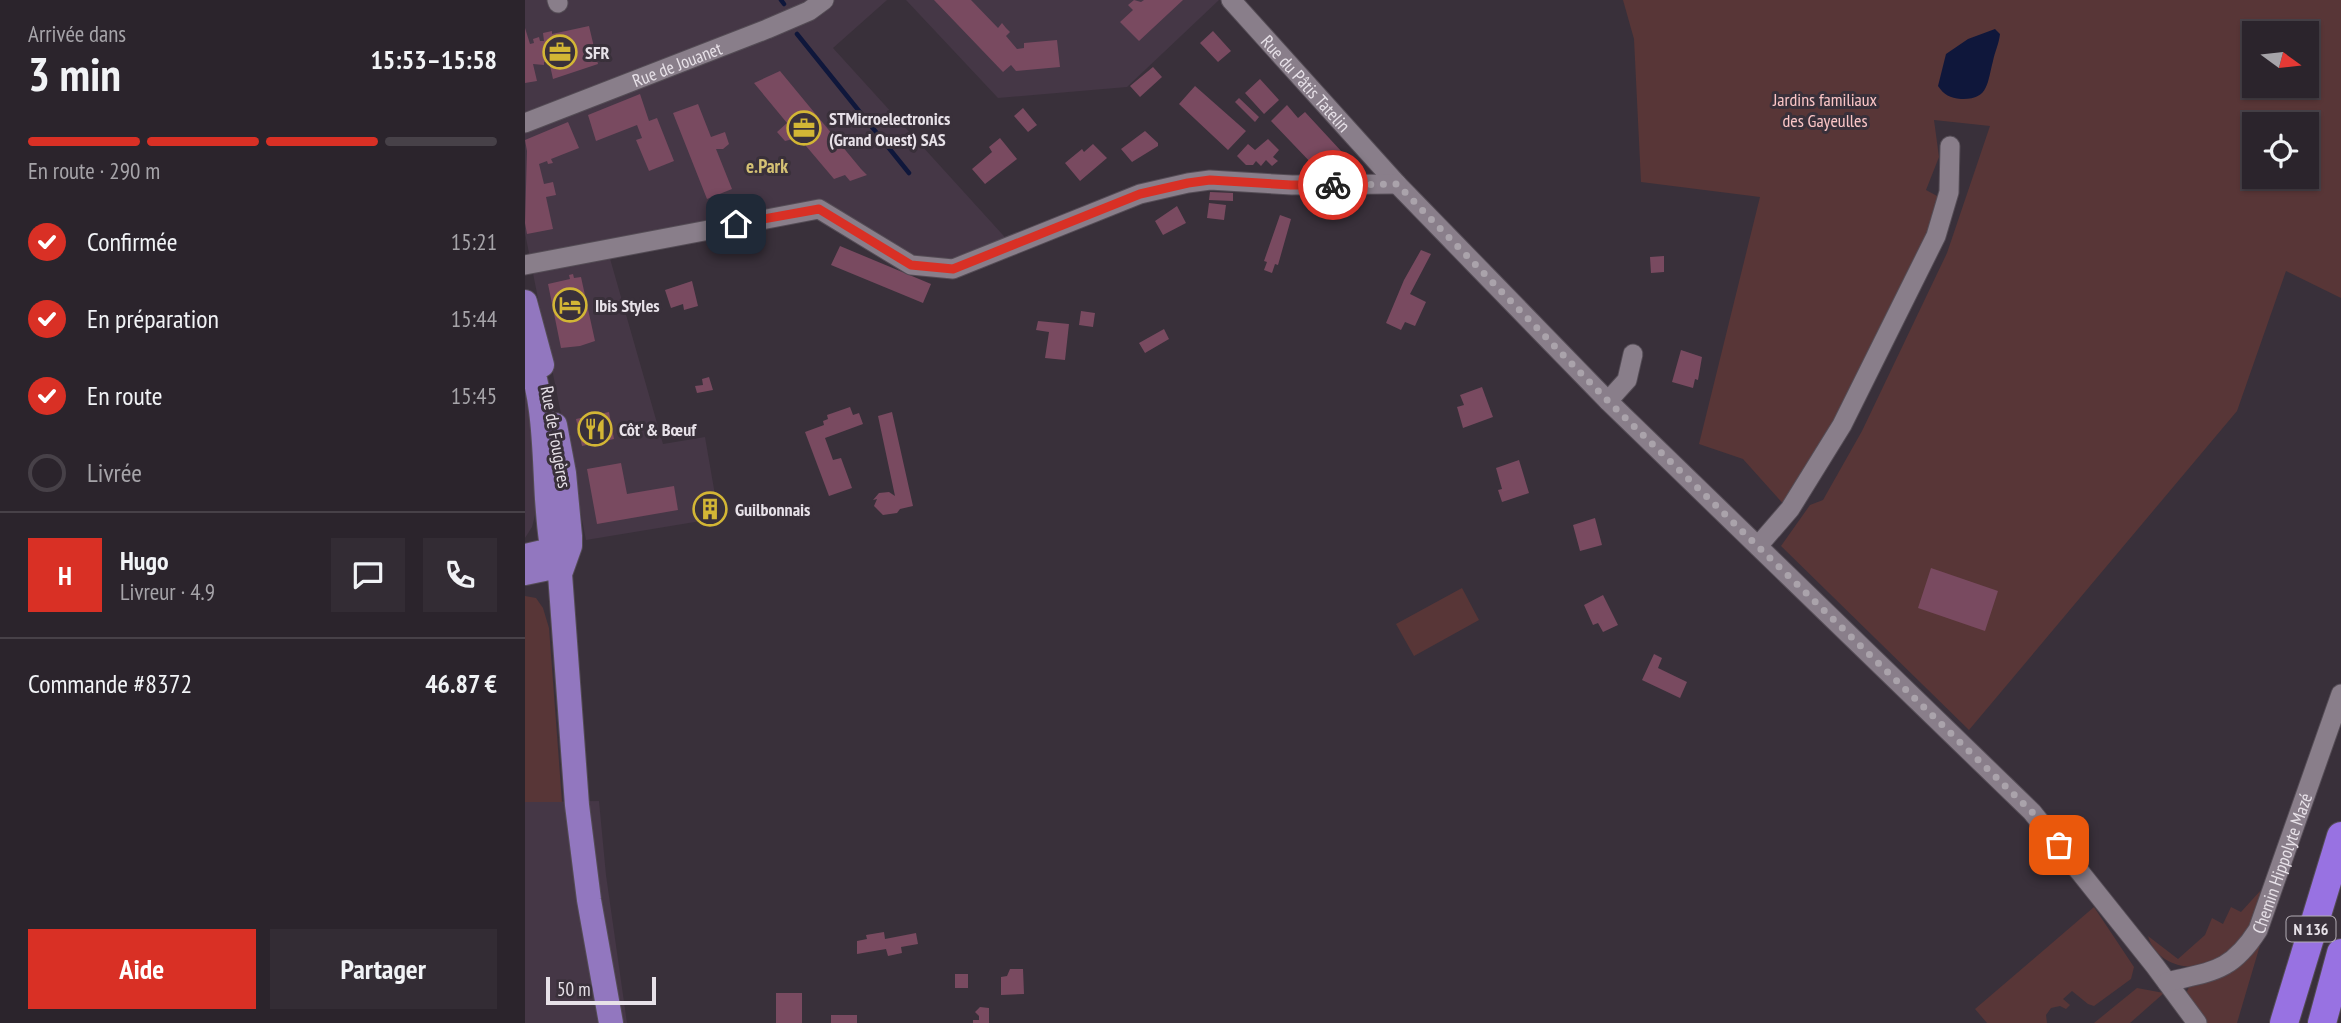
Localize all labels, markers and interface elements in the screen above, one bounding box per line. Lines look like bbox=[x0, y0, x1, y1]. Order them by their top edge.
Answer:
text: Arrivée dans bbox=[28, 19, 126, 48]
north arrow bbox=[2242, 21, 2319, 98]
map controls bbox=[2242, 21, 2319, 189]
street label: Rue du Pâtis Tatelin bbox=[1256, 30, 1356, 136]
office icon: SFR bbox=[541, 33, 579, 71]
street label: Rue de Jouanet bbox=[629, 36, 725, 92]
place label: SFR bbox=[585, 41, 610, 64]
text: 15:53–15:58 bbox=[370, 43, 497, 76]
text: 3 min bbox=[28, 44, 121, 104]
park label: Jardins familiaux des Gayeulles bbox=[1772, 88, 1878, 132]
place label: STMicroelectronics (Grand Ouest) SAS bbox=[829, 107, 950, 151]
office icon: STMicroelectronics (Grand Ouest) SAS bbox=[785, 109, 823, 147]
button: locate bbox=[2242, 112, 2319, 189]
courier bbox=[1298, 150, 1368, 220]
district label: e.Park bbox=[746, 154, 788, 178]
text: En route · 290 m bbox=[28, 156, 160, 185]
icon: bike bbox=[1314, 166, 1352, 204]
pin bbox=[706, 194, 766, 254]
icon: home bbox=[717, 205, 755, 243]
icon: check bbox=[28, 223, 66, 261]
text: Confirmée bbox=[87, 225, 178, 258]
text: 15:21 bbox=[451, 227, 497, 256]
hotel icon: Ibis Styles bbox=[551, 286, 589, 324]
place label: Ibis Styles bbox=[595, 294, 660, 317]
icon: check bbox=[28, 300, 66, 338]
text: En préparation bbox=[87, 302, 219, 335]
text: 15:44 bbox=[451, 304, 497, 333]
icon: check bbox=[28, 377, 66, 415]
text: En route bbox=[87, 379, 162, 412]
text: 15:45 bbox=[451, 381, 497, 410]
street label: Rue de Fougères bbox=[536, 384, 576, 490]
restaurant icon: Côt' & Bœuf bbox=[576, 410, 614, 448]
place label: Côt' & Bœuf bbox=[619, 418, 697, 441]
text: Livrée bbox=[87, 456, 142, 489]
building icon: Guilbonnais bbox=[691, 490, 729, 528]
place label: Guilbonnais bbox=[735, 498, 810, 521]
button: chat bbox=[331, 538, 405, 612]
button: phone bbox=[423, 538, 497, 612]
text: Hugo bbox=[120, 544, 169, 577]
text: H bbox=[58, 559, 72, 592]
text: Livreur · 4.9 bbox=[120, 577, 215, 606]
text: Commande #8372 bbox=[28, 667, 192, 700]
text: 46.87 € bbox=[425, 667, 497, 700]
street label: Chemin Hippolyte Mazé bbox=[2246, 790, 2317, 936]
pin bbox=[2029, 815, 2089, 875]
icon: bag bbox=[2040, 826, 2078, 864]
road number: N 136 bbox=[2287, 917, 2335, 942]
button: Aide bbox=[28, 929, 256, 1009]
button: Partager bbox=[270, 929, 497, 1009]
scale bar bbox=[546, 974, 656, 1006]
text: 50 m bbox=[557, 977, 591, 1001]

